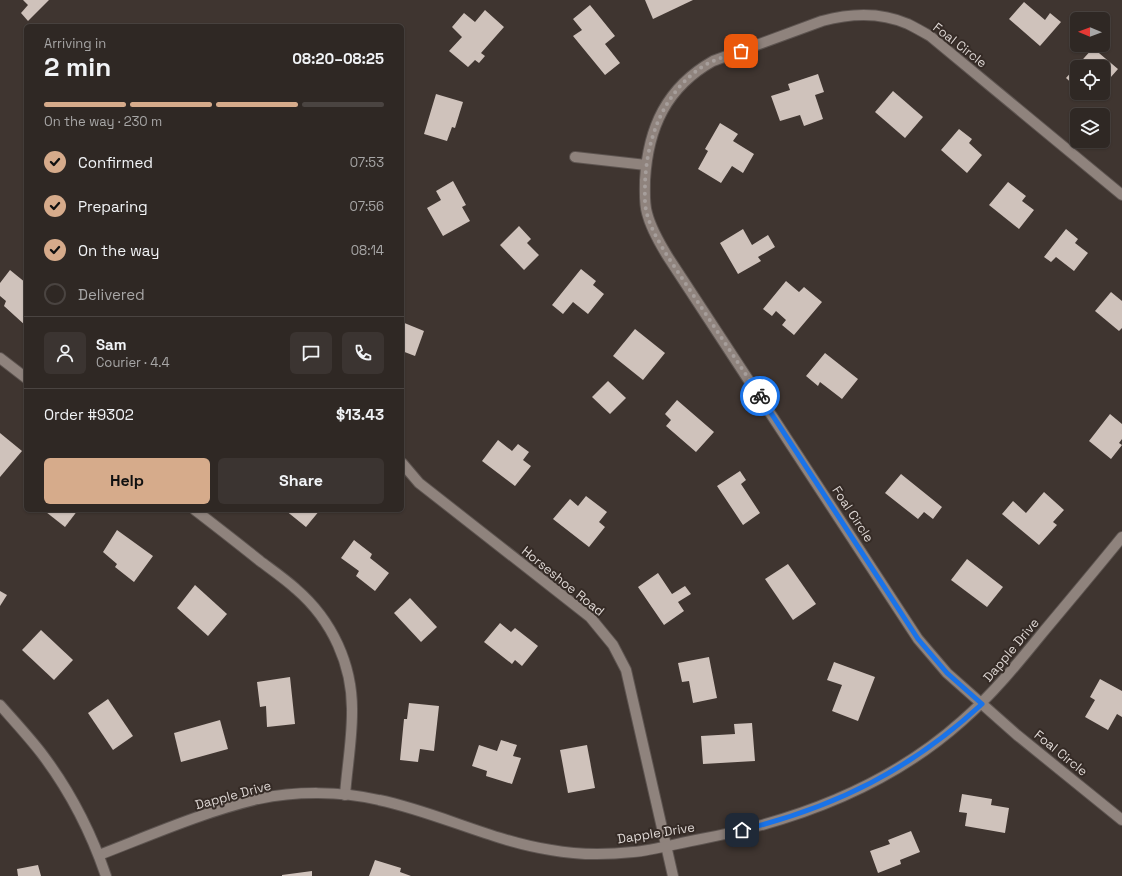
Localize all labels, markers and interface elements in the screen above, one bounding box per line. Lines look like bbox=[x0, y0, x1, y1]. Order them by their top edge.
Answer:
north arrow bbox=[1070, 12, 1110, 52]
map controls bbox=[1070, 12, 1110, 148]
street label: Foal Circle bbox=[930, 19, 990, 71]
pin bbox=[724, 34, 758, 68]
text: Arriving in bbox=[44, 35, 106, 52]
icon: bag bbox=[730, 40, 752, 62]
text: 08:20–08:25 bbox=[292, 49, 384, 68]
text: 2 min bbox=[44, 50, 111, 84]
button: locate bbox=[1070, 60, 1110, 100]
button: layers bbox=[1070, 108, 1110, 148]
text: On the way · 230 m bbox=[44, 113, 162, 130]
icon: check bbox=[44, 151, 66, 173]
text: Confirmed bbox=[78, 153, 153, 172]
text: 07:53 bbox=[350, 154, 384, 171]
icon: check bbox=[44, 195, 66, 217]
text: Preparing bbox=[78, 197, 148, 216]
text: 07:56 bbox=[350, 198, 384, 215]
icon: check bbox=[44, 239, 66, 261]
text: On the way bbox=[78, 241, 159, 260]
text: 08:14 bbox=[351, 242, 384, 259]
text: Delivered bbox=[78, 285, 145, 304]
button: person bbox=[44, 332, 86, 374]
button: chat bbox=[290, 332, 332, 374]
button: phone bbox=[342, 332, 384, 374]
text: Sam bbox=[96, 335, 127, 354]
text: Courier · 4.4 bbox=[96, 354, 170, 371]
courier bbox=[740, 376, 780, 416]
icon: bike bbox=[749, 385, 771, 407]
text: Order #9302 bbox=[44, 405, 134, 424]
text: $13.43 bbox=[336, 405, 384, 424]
button: Help bbox=[44, 458, 210, 504]
button: Share bbox=[218, 458, 384, 504]
street label: Foal Circle bbox=[828, 483, 878, 545]
street label: Horseshoe Road bbox=[518, 542, 608, 620]
street label: Dapple Drive bbox=[979, 615, 1043, 685]
street label: Foal Circle bbox=[1031, 726, 1091, 780]
street label: Dapple Drive bbox=[193, 777, 273, 813]
pin bbox=[725, 813, 759, 847]
street label: Dapple Drive bbox=[616, 818, 696, 848]
icon: home bbox=[731, 819, 753, 841]

